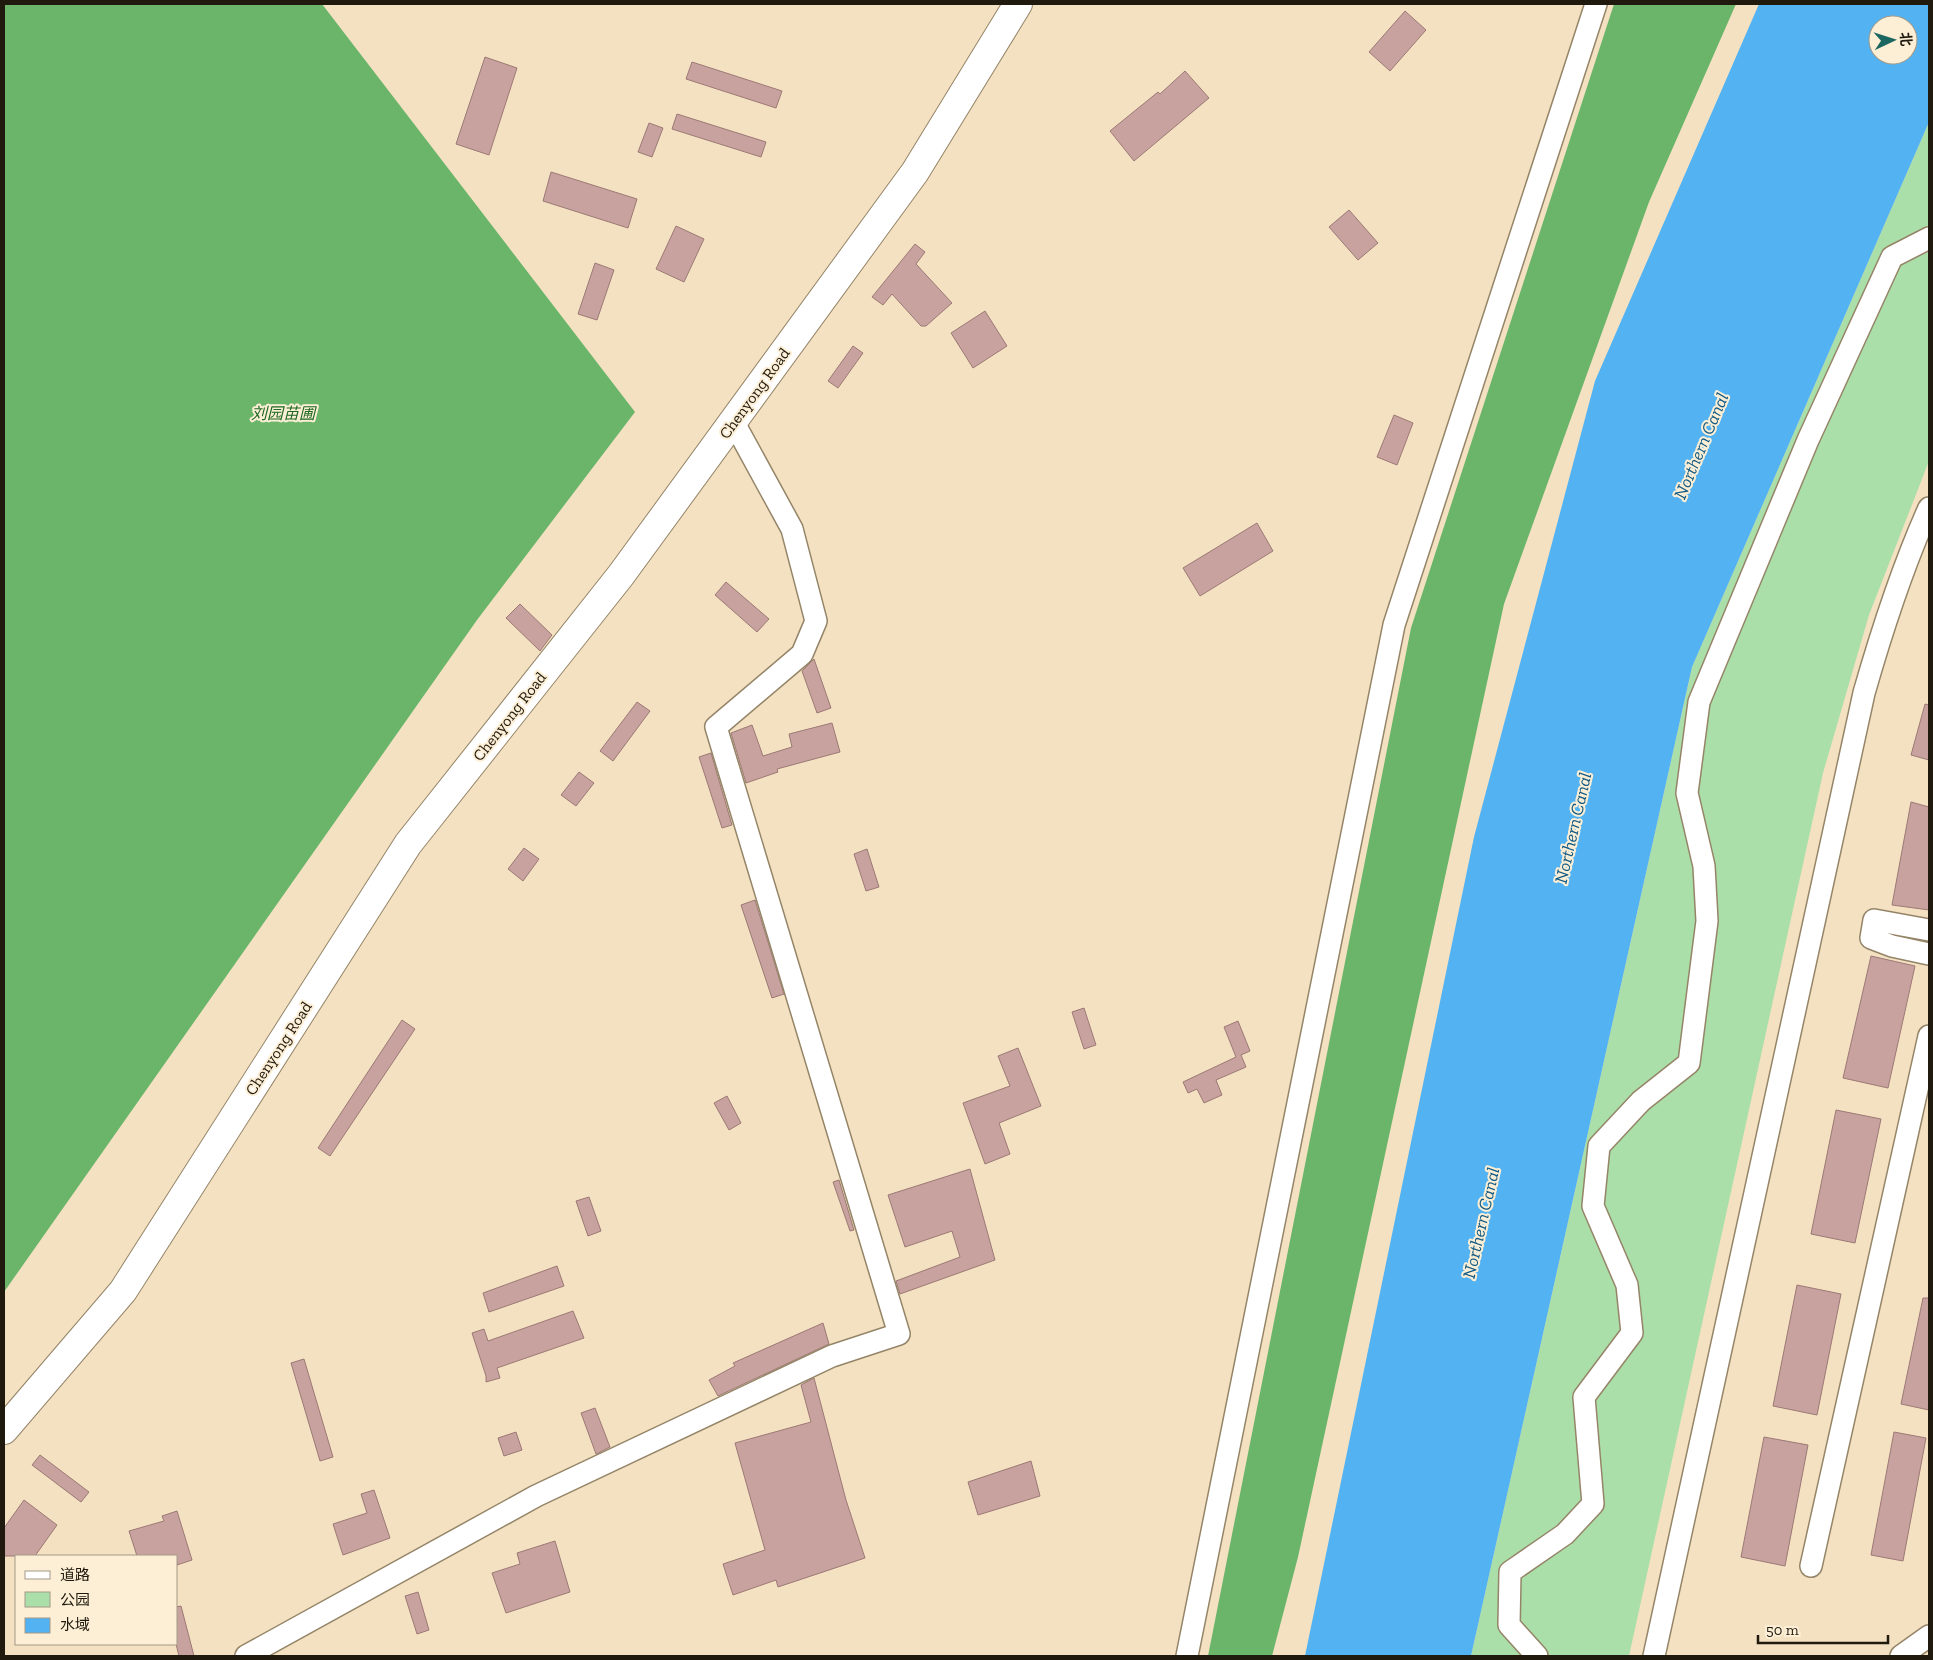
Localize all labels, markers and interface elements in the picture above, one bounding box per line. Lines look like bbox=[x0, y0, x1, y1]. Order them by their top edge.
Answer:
north arrow bbox=[1868, 15, 1918, 65]
text: 北 bbox=[1897, 32, 1914, 47]
street label: Chenyong Road bbox=[715, 344, 794, 442]
water label: Northern Canal bbox=[1669, 390, 1733, 502]
park label: 刘园苗圃 bbox=[251, 404, 317, 423]
street label: Chenyong Road bbox=[469, 668, 550, 765]
water label: Northern Canal bbox=[1550, 770, 1596, 886]
street label: Chenyong Road bbox=[241, 998, 316, 1099]
water label: Northern Canal bbox=[1458, 1165, 1504, 1281]
legend bbox=[15, 1555, 178, 1645]
text: 道路 bbox=[60, 1566, 90, 1584]
text: 公园 bbox=[60, 1591, 90, 1609]
scale bar bbox=[1758, 1612, 1888, 1644]
text: 水域 bbox=[60, 1616, 90, 1634]
text: 50 m bbox=[1766, 1621, 1799, 1639]

